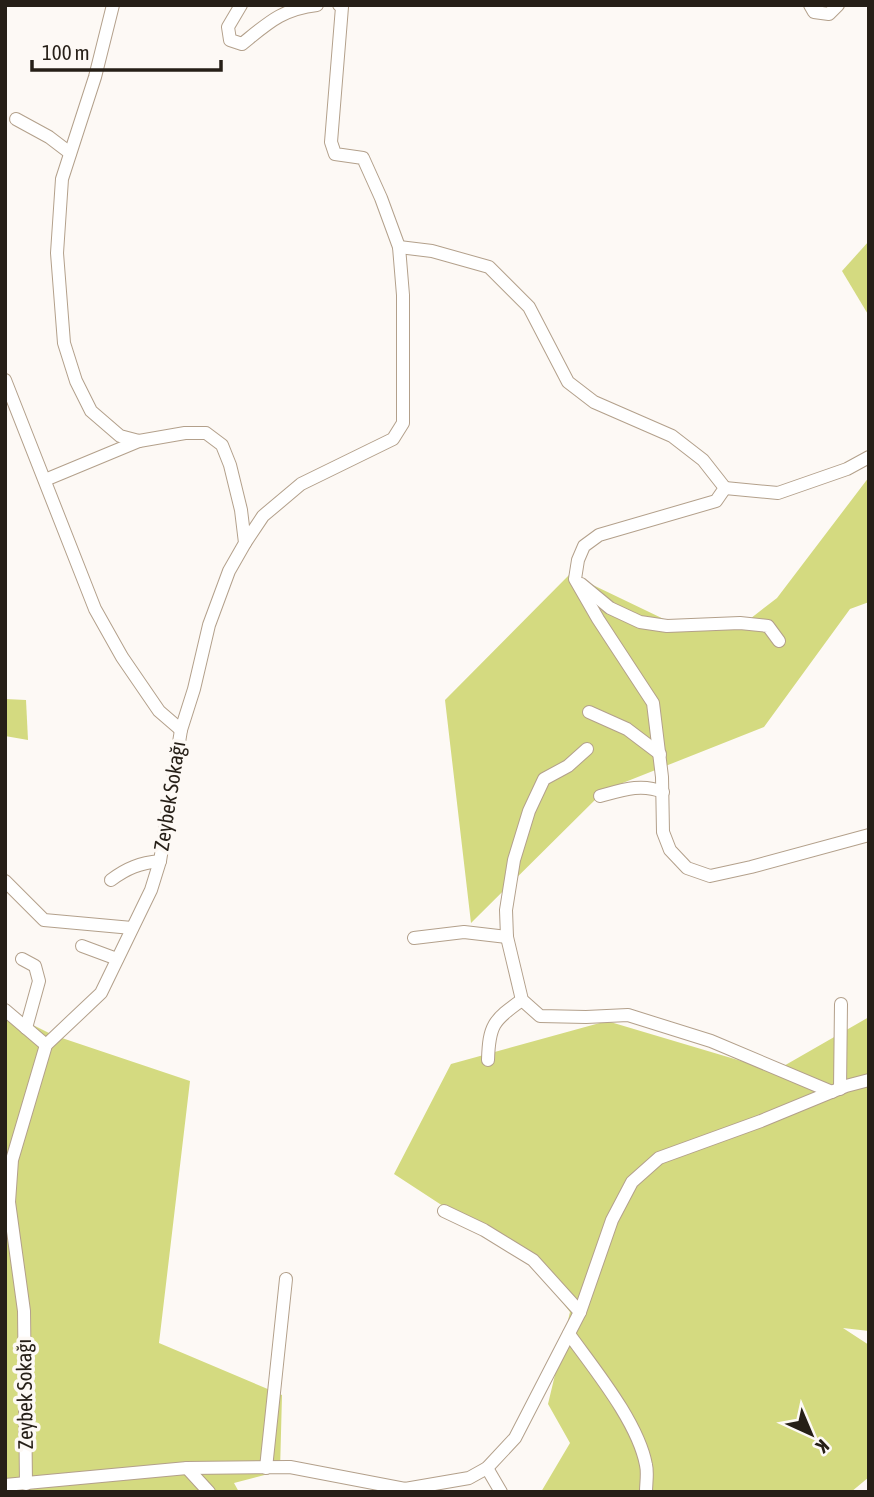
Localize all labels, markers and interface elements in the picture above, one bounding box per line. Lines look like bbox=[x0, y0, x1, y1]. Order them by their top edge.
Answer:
scale bar bbox=[32, 28, 220, 72]
text: 100 m bbox=[42, 40, 90, 64]
street label: Zeybek Sokağı bbox=[149, 739, 190, 852]
street label: Zeybek Sokağı bbox=[11, 1339, 37, 1450]
north arrow bbox=[776, 1399, 846, 1469]
text: K bbox=[811, 1435, 834, 1458]

